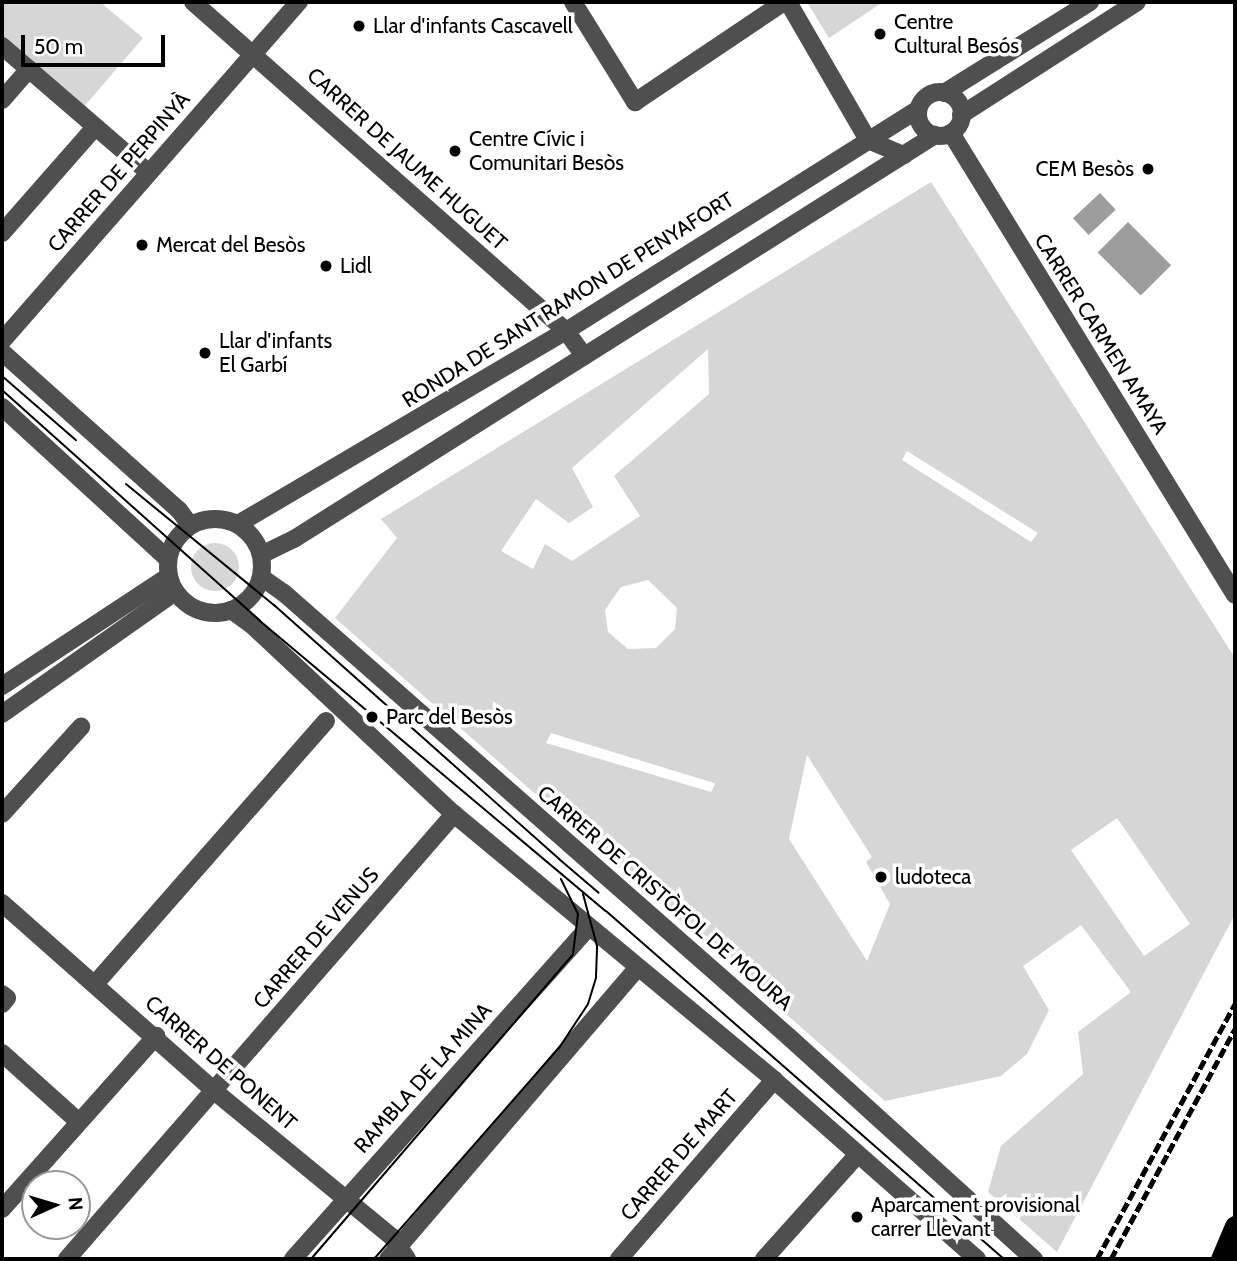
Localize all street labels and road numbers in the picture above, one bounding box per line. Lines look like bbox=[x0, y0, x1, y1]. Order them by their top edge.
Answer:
street label: CARRER DE JAUME HUGUET bbox=[302, 63, 512, 255]
street label: CARRER DE PERPINYÀ bbox=[43, 87, 195, 257]
street label: RONDA DE SANT RAMON DE PENYAFORT bbox=[398, 187, 738, 413]
street label: CARRER CARMEN AMAYA bbox=[1029, 229, 1173, 439]
street label: CARRER DE CRISTÒFOL DE MOURA bbox=[532, 780, 798, 1016]
street label: CARRER DE VENUS bbox=[248, 862, 384, 1014]
street label: CARRER DE PONENT bbox=[140, 990, 302, 1136]
street label: RAMBLA DE LA MINA bbox=[349, 998, 497, 1158]
street label: CARRER DE MART bbox=[615, 1084, 743, 1226]

